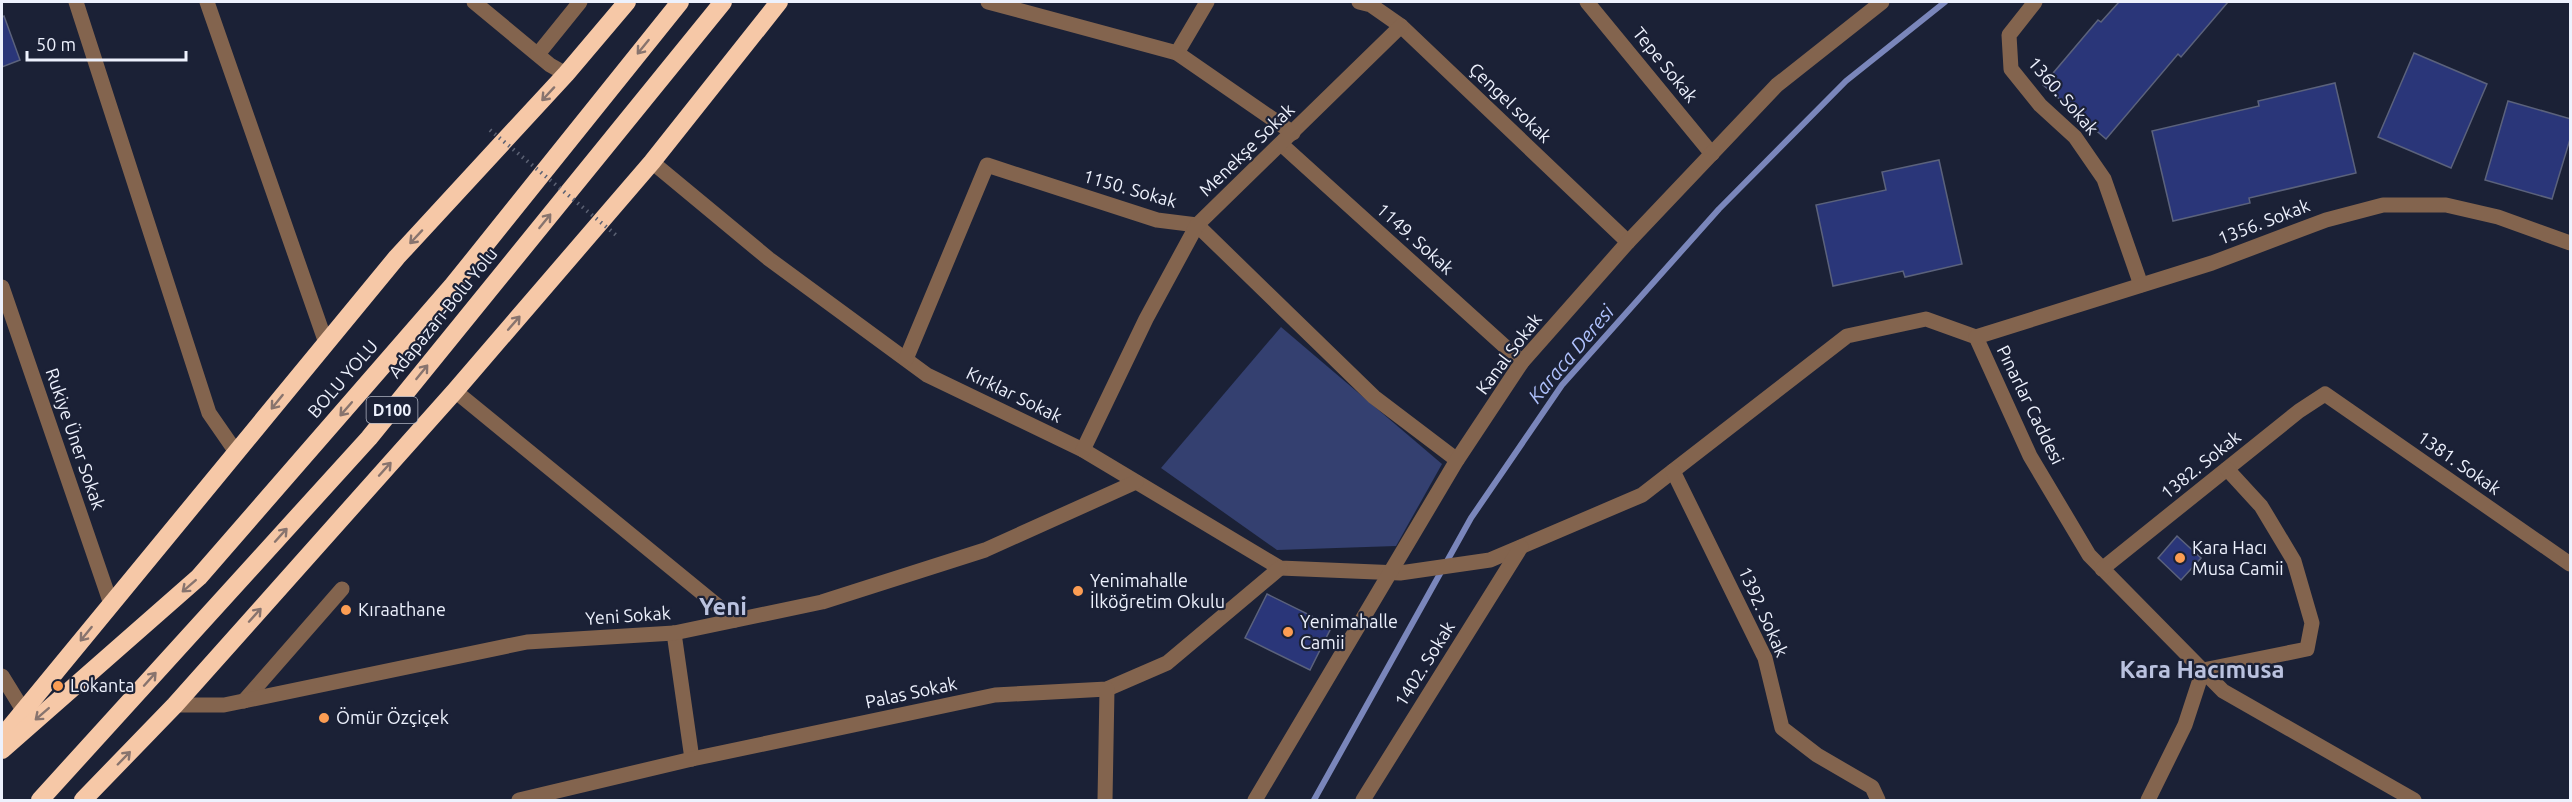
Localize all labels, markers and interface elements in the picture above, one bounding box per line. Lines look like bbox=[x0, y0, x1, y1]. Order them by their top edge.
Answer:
street label: Tepe Sokak bbox=[1629, 23, 1702, 106]
scale bar bbox=[27, 24, 186, 62]
text: 50 m bbox=[36, 34, 76, 54]
one-way arrow bbox=[637, 39, 650, 55]
street label: 1360. Sokak bbox=[2025, 52, 2103, 138]
street label: Çengel sokak bbox=[1466, 58, 1556, 146]
one-way arrow bbox=[541, 86, 555, 101]
street label: Menekşe Sokak bbox=[1195, 99, 1298, 200]
street label: 1150. Sokak bbox=[1081, 165, 1179, 211]
street label: 1356. Sokak bbox=[2215, 194, 2312, 248]
street label: 1149. Sokak bbox=[1373, 199, 1458, 278]
one-way arrow bbox=[539, 213, 552, 229]
one-way arrow bbox=[408, 229, 423, 244]
street label: Adapazarı-Bolu Yolu bbox=[384, 243, 501, 381]
water label: Karaca Deresi bbox=[1523, 299, 1619, 407]
street label: Kanal Sokak bbox=[1471, 309, 1545, 398]
one-way arrow bbox=[507, 316, 521, 331]
street label: BOLU YOLU bbox=[303, 336, 381, 421]
street label: Pınarlar Caddesi bbox=[1993, 342, 2068, 467]
street label: Kırklar Sokak bbox=[963, 362, 1066, 426]
one-way arrow bbox=[416, 364, 429, 380]
street label: Rukiye Üner Sokak bbox=[42, 365, 110, 512]
one-way arrow bbox=[271, 394, 284, 410]
road number: D100 bbox=[366, 397, 418, 423]
one-way arrow bbox=[339, 401, 353, 416]
street label: 1382. Sokak bbox=[2157, 426, 2244, 502]
street label: 1381. Sokak bbox=[2414, 426, 2505, 498]
one-way arrow bbox=[378, 462, 392, 477]
one-way arrow bbox=[274, 528, 288, 543]
place label: Kara Hacı Musa Camii bbox=[2192, 537, 2284, 578]
marker: Kara Hacı Musa Camii bbox=[2173, 551, 2187, 565]
street label: 1392. Sokak bbox=[1735, 563, 1793, 660]
place label: Yenimahalle İlköğretim Okulu bbox=[1090, 570, 1225, 611]
one-way arrow bbox=[182, 579, 197, 593]
marker: Yenimahalle İlköğretim Okulu bbox=[1071, 584, 1085, 598]
district label: Yeni bbox=[699, 593, 747, 620]
place label: Kıraathane bbox=[358, 599, 446, 619]
street label: Yeni Sokak bbox=[584, 602, 671, 628]
marker: Kıraathane bbox=[339, 603, 353, 617]
one-way arrow bbox=[248, 608, 262, 623]
place label: Yenimahalle Camii bbox=[1300, 611, 1398, 652]
street label: 1402. Sokak bbox=[1390, 617, 1458, 710]
marker: Yenimahalle Camii bbox=[1281, 625, 1295, 639]
one-way arrow bbox=[80, 626, 93, 642]
district label: Kara Hacımusa bbox=[2119, 656, 2285, 683]
one-way arrow bbox=[143, 672, 157, 687]
street label: Palas Sokak bbox=[863, 673, 958, 711]
place label: Lokanta bbox=[70, 675, 135, 695]
marker: Lokanta bbox=[51, 679, 65, 693]
place label: Ömür Özçiçek bbox=[336, 707, 449, 727]
one-way arrow bbox=[34, 708, 50, 721]
marker: Ömür Özçiçek bbox=[317, 711, 331, 725]
one-way arrow bbox=[116, 751, 131, 766]

